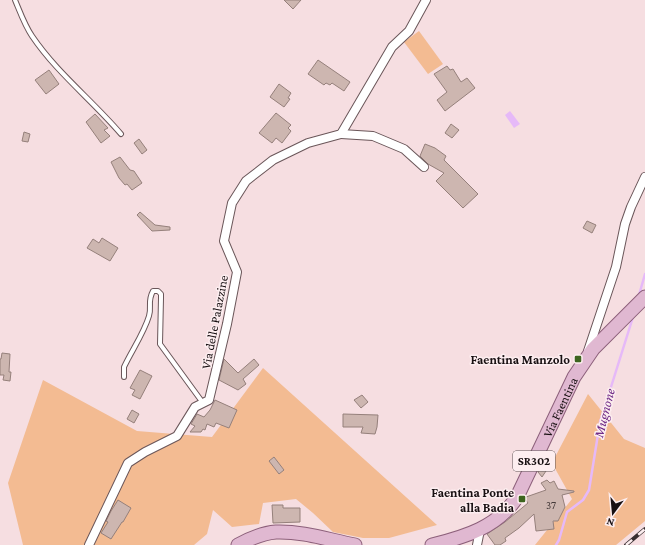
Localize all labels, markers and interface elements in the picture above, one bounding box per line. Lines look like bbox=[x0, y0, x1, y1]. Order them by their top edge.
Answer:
street label: Via delle Palazzine bbox=[198, 274, 231, 370]
place label: Faentina Manzolo bbox=[471, 352, 570, 367]
marker: Faentina Manzolo bbox=[573, 354, 583, 364]
street label: Via Faentina bbox=[540, 375, 581, 440]
water label: Mugnone bbox=[590, 386, 618, 440]
road number: SR302 bbox=[513, 451, 555, 471]
place label: Faentina Ponte alla Badia bbox=[431, 485, 515, 515]
north arrow bbox=[593, 493, 633, 533]
marker: Faentina Ponte alla Badia bbox=[517, 494, 527, 504]
house number: 37 bbox=[546, 499, 556, 511]
text: N bbox=[605, 516, 616, 529]

